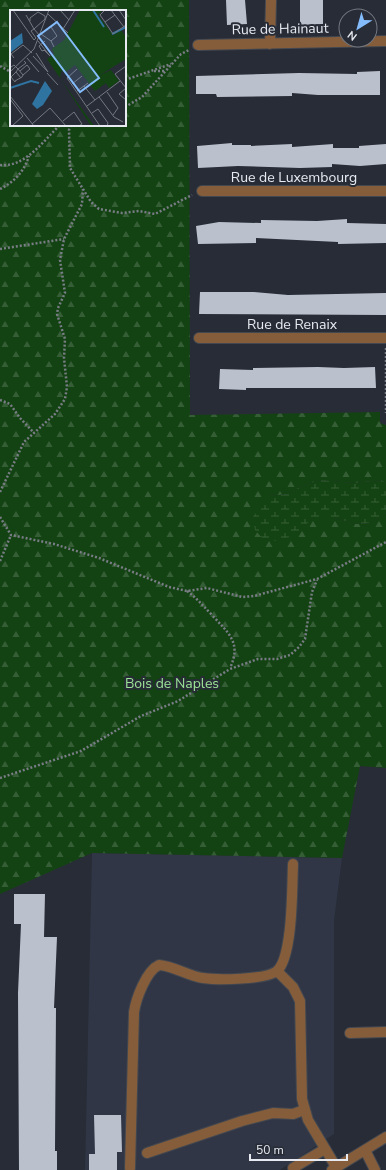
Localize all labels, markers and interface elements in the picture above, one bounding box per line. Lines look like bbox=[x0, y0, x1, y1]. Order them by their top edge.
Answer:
north arrow bbox=[338, 8, 378, 48]
inset map bbox=[10, 10, 126, 126]
street label: Rue de Hainaut bbox=[231, 19, 329, 39]
text: N bbox=[344, 27, 360, 44]
street label: Rue de Luxembourg bbox=[231, 168, 357, 187]
street label: Rue de Renaix bbox=[247, 315, 338, 334]
park label: Bois de Naples bbox=[125, 674, 219, 693]
scale bar bbox=[250, 1136, 347, 1162]
text: 50 m bbox=[256, 1142, 284, 1158]

